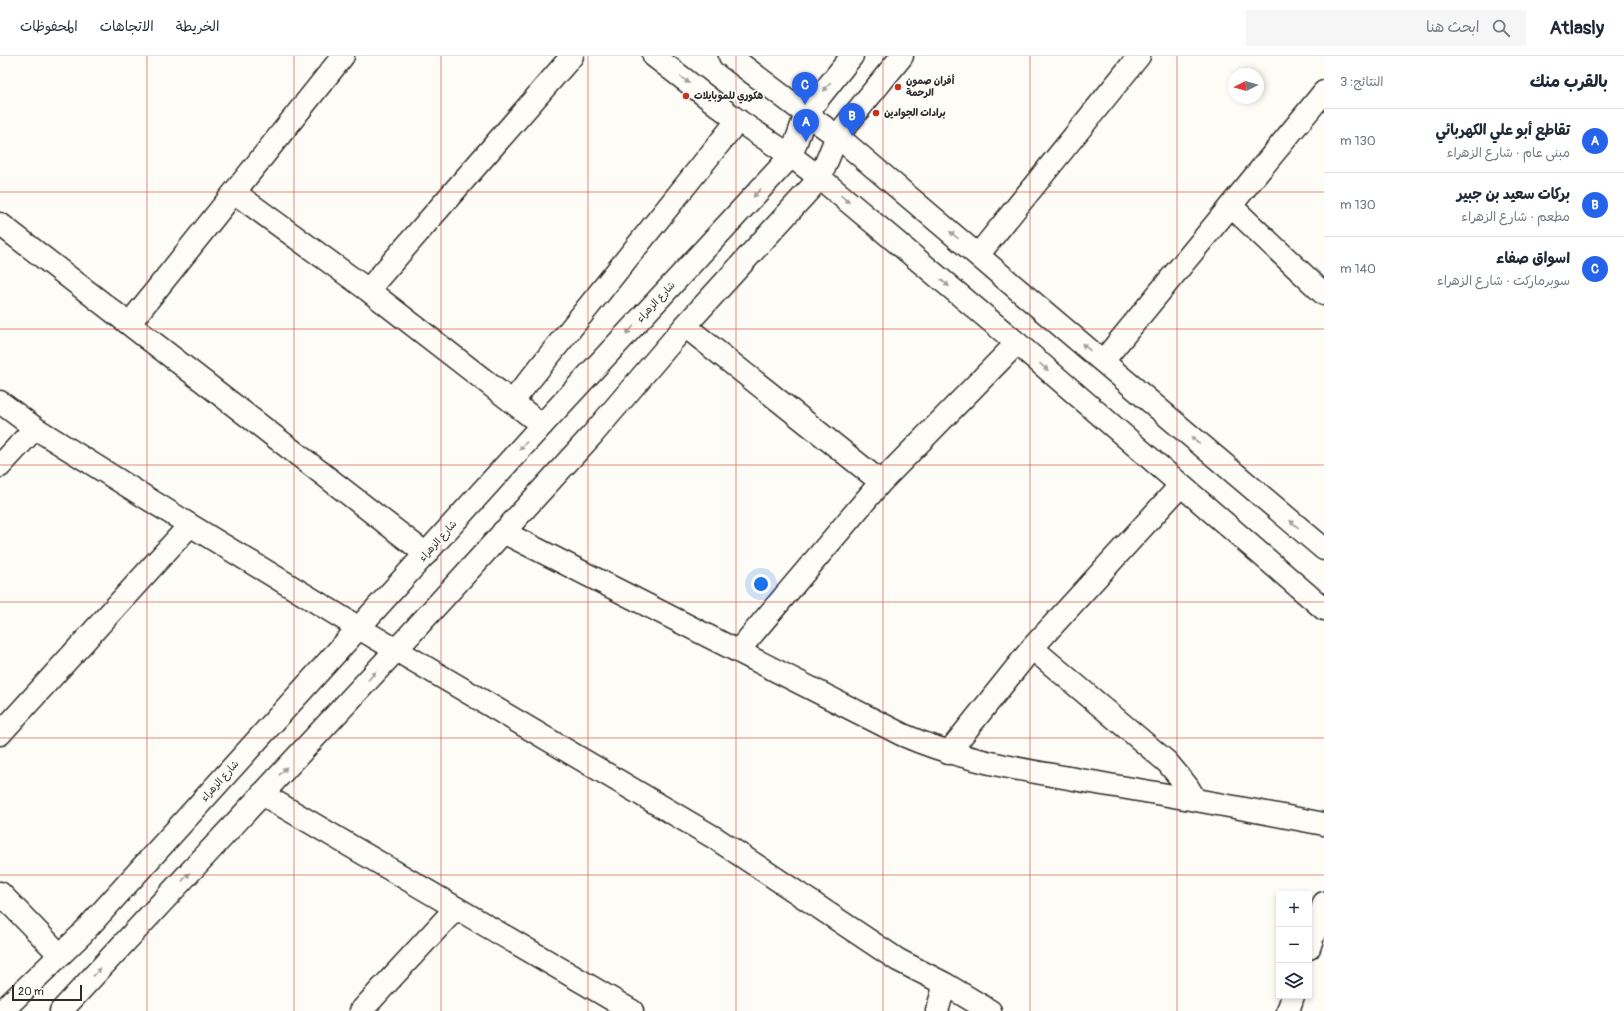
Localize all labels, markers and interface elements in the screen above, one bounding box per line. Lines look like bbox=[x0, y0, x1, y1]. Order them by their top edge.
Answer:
search box bbox=[1246, 10, 1526, 46]
text: Atlasly bbox=[1550, 16, 1604, 40]
icon: search bbox=[1490, 17, 1512, 39]
text: المحفوظات bbox=[20, 18, 78, 35]
text: الاتجاهات bbox=[100, 18, 154, 35]
text: الخريطة bbox=[176, 18, 219, 35]
text: ابحث هنا bbox=[1426, 18, 1480, 37]
north arrow bbox=[1228, 68, 1264, 104]
text: بالقرب منك bbox=[1530, 71, 1608, 92]
pin: C bbox=[792, 72, 818, 105]
place label: أفران صمون الرحمة bbox=[906, 74, 955, 99]
text: النتائج: 3 bbox=[1340, 74, 1384, 90]
one-way arrow bbox=[679, 76, 690, 84]
one-way arrow bbox=[823, 81, 832, 92]
marker: أفران صمون الرحمة bbox=[893, 82, 903, 92]
place label: هكوري للموبايلات bbox=[694, 90, 763, 104]
marker: هكوري للموبايلات bbox=[681, 91, 691, 101]
pin: B bbox=[839, 103, 865, 136]
place label: برادات الجوادين bbox=[884, 107, 946, 119]
marker: برادات الجوادين bbox=[871, 108, 881, 118]
pin: A bbox=[793, 109, 819, 142]
text: تقاطع أبو علي الكهربائي bbox=[1435, 121, 1570, 140]
text: 130 m bbox=[1340, 133, 1376, 149]
text: A bbox=[1591, 133, 1599, 149]
text: مبنى عام · شارع الزهراء bbox=[1447, 145, 1570, 161]
text: بركات سعيد بن جبير bbox=[1457, 185, 1570, 204]
one-way arrow bbox=[752, 188, 761, 198]
one-way arrow bbox=[840, 195, 850, 204]
text: 130 m bbox=[1340, 197, 1376, 213]
text: B bbox=[1591, 197, 1599, 213]
text: مطعم · شارع الزهراء bbox=[1461, 209, 1570, 225]
one-way arrow bbox=[949, 231, 960, 240]
text: اسواق صفاء bbox=[1496, 249, 1570, 268]
text: 140 m bbox=[1340, 261, 1376, 277]
text: C bbox=[1591, 261, 1599, 277]
text: سوبرماركت · شارع الزهراء bbox=[1437, 273, 1570, 289]
one-way arrow bbox=[939, 278, 950, 287]
street label: شارع الزهراء bbox=[634, 279, 679, 325]
one-way arrow bbox=[626, 324, 635, 335]
one-way arrow bbox=[1080, 342, 1091, 351]
one-way arrow bbox=[1039, 362, 1049, 371]
one-way arrow bbox=[1190, 435, 1201, 444]
one-way arrow bbox=[519, 441, 528, 451]
street label: شارع الزهراء bbox=[417, 518, 460, 565]
one-way arrow bbox=[1289, 519, 1300, 528]
your location bbox=[751, 574, 771, 594]
one-way arrow bbox=[367, 671, 376, 680]
street label: شارع الزهراء bbox=[199, 758, 242, 805]
one-way arrow bbox=[279, 766, 288, 776]
one-way arrow bbox=[181, 871, 190, 882]
map controls bbox=[1276, 891, 1312, 999]
button: + bbox=[1276, 891, 1312, 927]
button: − bbox=[1276, 927, 1312, 963]
button: layers bbox=[1276, 963, 1312, 999]
one-way arrow bbox=[93, 967, 102, 977]
scale bar bbox=[12, 983, 82, 1002]
text: 20 m bbox=[18, 985, 44, 998]

